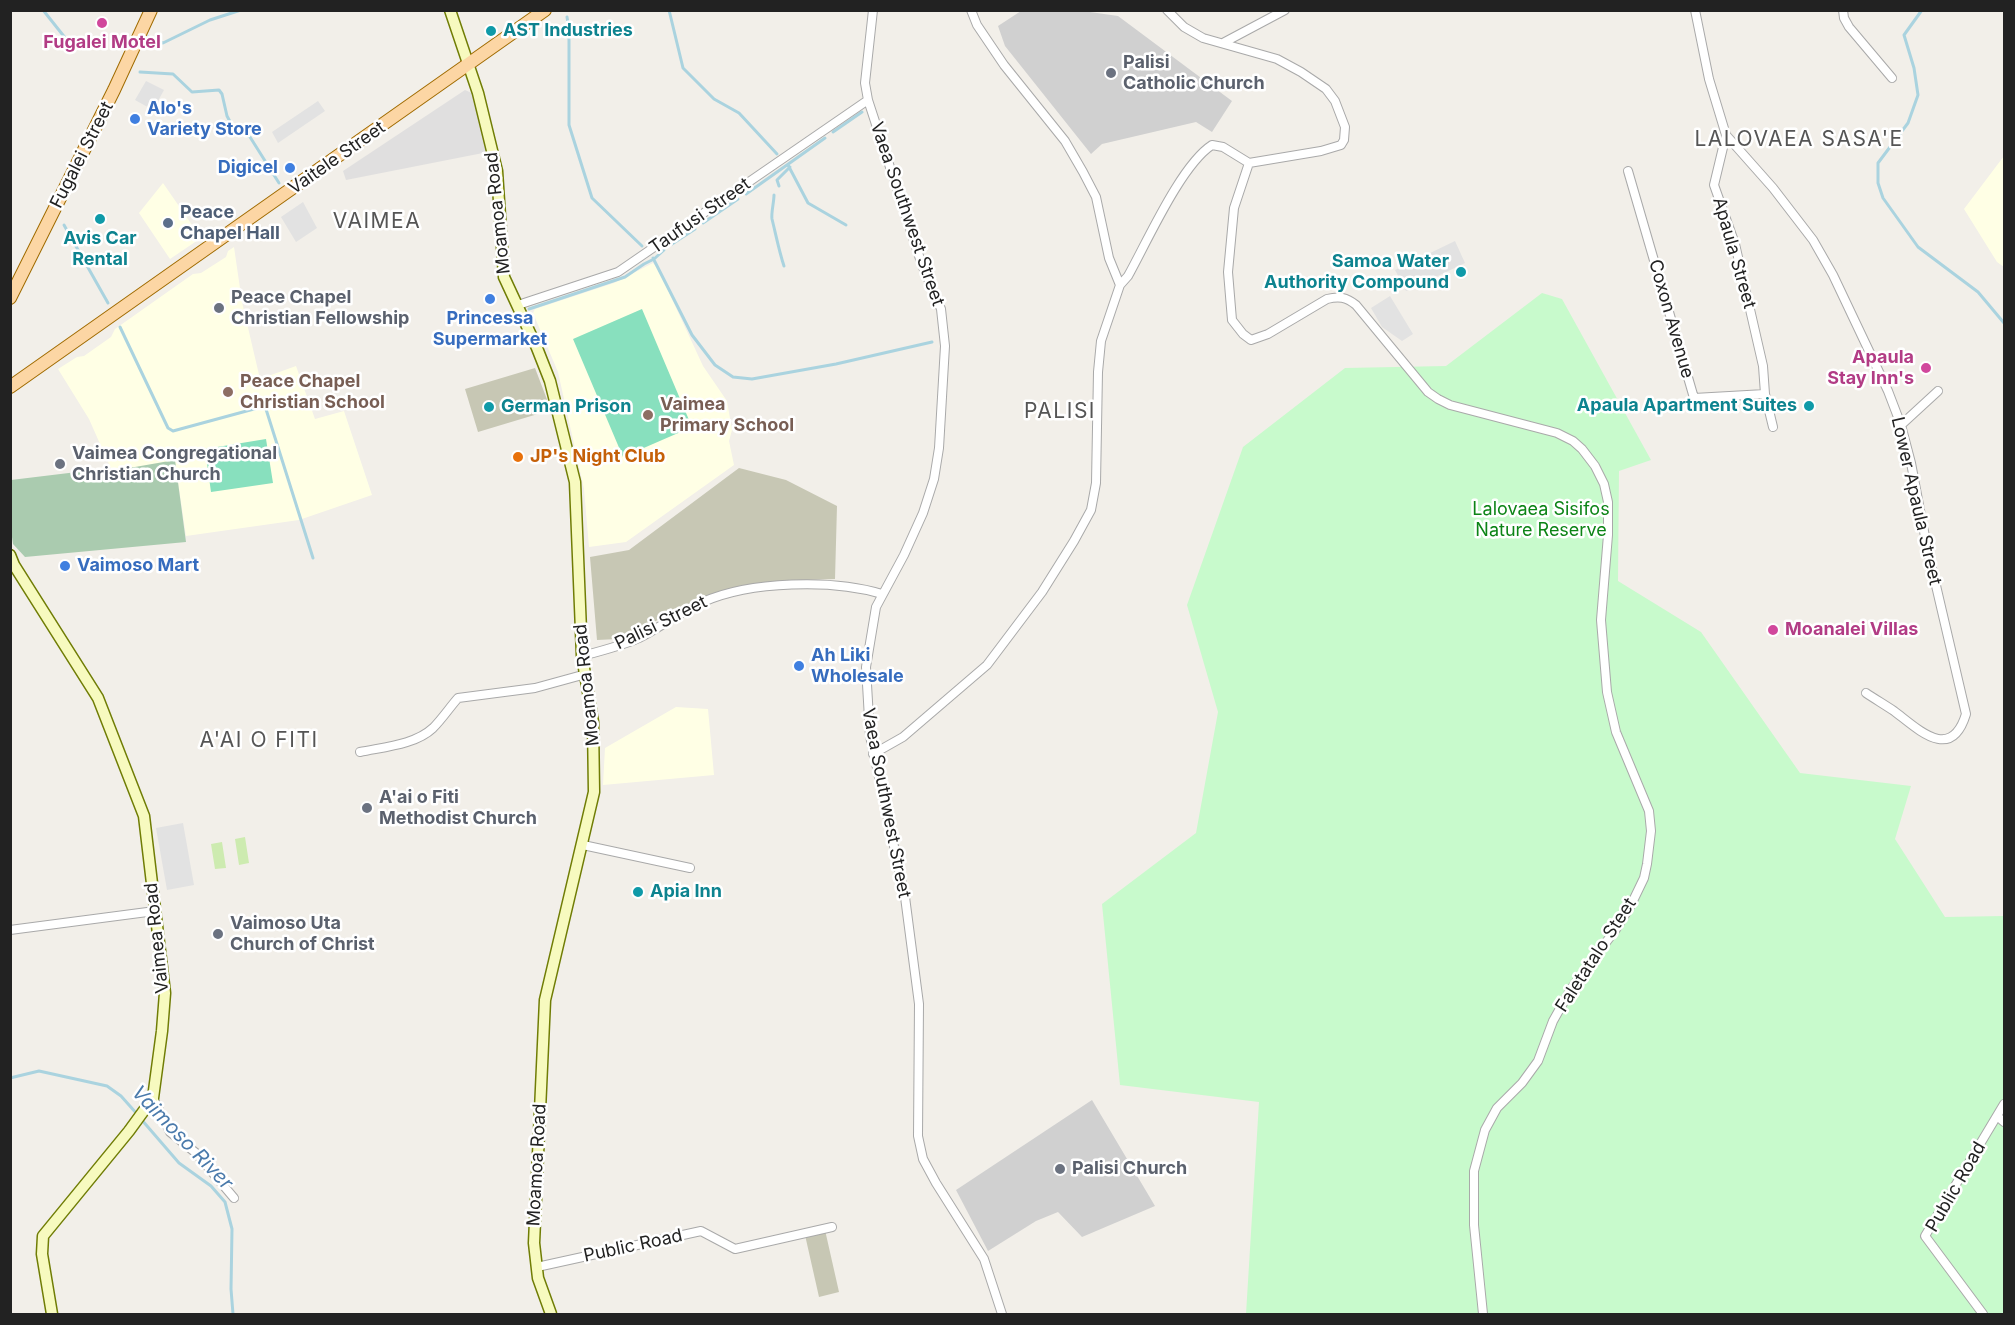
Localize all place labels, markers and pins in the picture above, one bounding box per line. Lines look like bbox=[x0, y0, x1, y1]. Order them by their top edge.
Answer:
marker: Fugalei Motel bbox=[95, 16, 109, 30]
place label: AST Industries bbox=[503, 20, 633, 42]
marker: AST Industries bbox=[484, 24, 498, 38]
place label: Fugalei Motel bbox=[43, 32, 161, 54]
place label: Palisi Catholic Church bbox=[1123, 52, 1265, 94]
marker: Palisi Catholic Church bbox=[1104, 66, 1118, 80]
place label: Alo's Variety Store bbox=[147, 98, 262, 140]
marker: Alo's Variety Store bbox=[128, 112, 142, 126]
place label: Digicel bbox=[218, 157, 278, 179]
marker: Digicel bbox=[283, 161, 297, 175]
place label: Peace Chapel Hall bbox=[180, 202, 280, 244]
marker: Avis Car Rental bbox=[93, 212, 107, 226]
marker: Peace Chapel Hall bbox=[161, 216, 175, 230]
place label: Avis Car Rental bbox=[63, 228, 137, 270]
place label: Samoa Water Authority Compound bbox=[1264, 251, 1449, 294]
marker: Samoa Water Authority Compound bbox=[1454, 265, 1468, 279]
place label: Peace Chapel Christian Fellowship bbox=[231, 287, 409, 330]
marker: Princessa Supermarket bbox=[483, 292, 497, 306]
marker: Peace Chapel Christian Fellowship bbox=[212, 301, 226, 315]
place label: Princessa Supermarket bbox=[433, 308, 547, 350]
place label: Apaula Stay Inn's bbox=[1827, 347, 1914, 389]
marker: Apaula Stay Inn's bbox=[1919, 361, 1933, 375]
place label: Peace Chapel Christian School bbox=[240, 371, 385, 413]
marker: Peace Chapel Christian School bbox=[221, 385, 235, 399]
place label: Vaimea Primary School bbox=[660, 394, 794, 436]
place label: Apaula Apartment Suites bbox=[1577, 395, 1797, 417]
place label: German Prison bbox=[501, 396, 631, 418]
marker: Apaula Apartment Suites bbox=[1802, 399, 1816, 413]
marker: German Prison bbox=[482, 400, 496, 414]
marker: Vaimea Primary School bbox=[641, 408, 655, 422]
place label: Vaimea Congregational Christian Church bbox=[72, 443, 277, 486]
place label: JP's Night Club bbox=[530, 446, 665, 468]
marker: JP's Night Club bbox=[511, 450, 525, 464]
marker: Vaimea Congregational Christian Church bbox=[53, 457, 67, 471]
place label: Vaimoso Mart bbox=[77, 555, 199, 577]
marker: Vaimoso Mart bbox=[58, 559, 72, 573]
place label: Moanalei Villas bbox=[1785, 619, 1918, 641]
marker: Moanalei Villas bbox=[1766, 623, 1780, 637]
place label: Ah Liki Wholesale bbox=[811, 645, 904, 688]
marker: Ah Liki Wholesale bbox=[792, 659, 806, 673]
place label: A'ai o Fiti Methodist Church bbox=[379, 787, 537, 830]
marker: A'ai o Fiti Methodist Church bbox=[360, 801, 374, 815]
place label: Apia Inn bbox=[650, 881, 722, 903]
marker: Apia Inn bbox=[631, 885, 645, 899]
place label: Vaimoso Uta Church of Christ bbox=[230, 913, 375, 956]
marker: Vaimoso Uta Church of Christ bbox=[211, 927, 225, 941]
place label: Palisi Church bbox=[1072, 1158, 1187, 1180]
marker: Palisi Church bbox=[1053, 1162, 1067, 1176]

